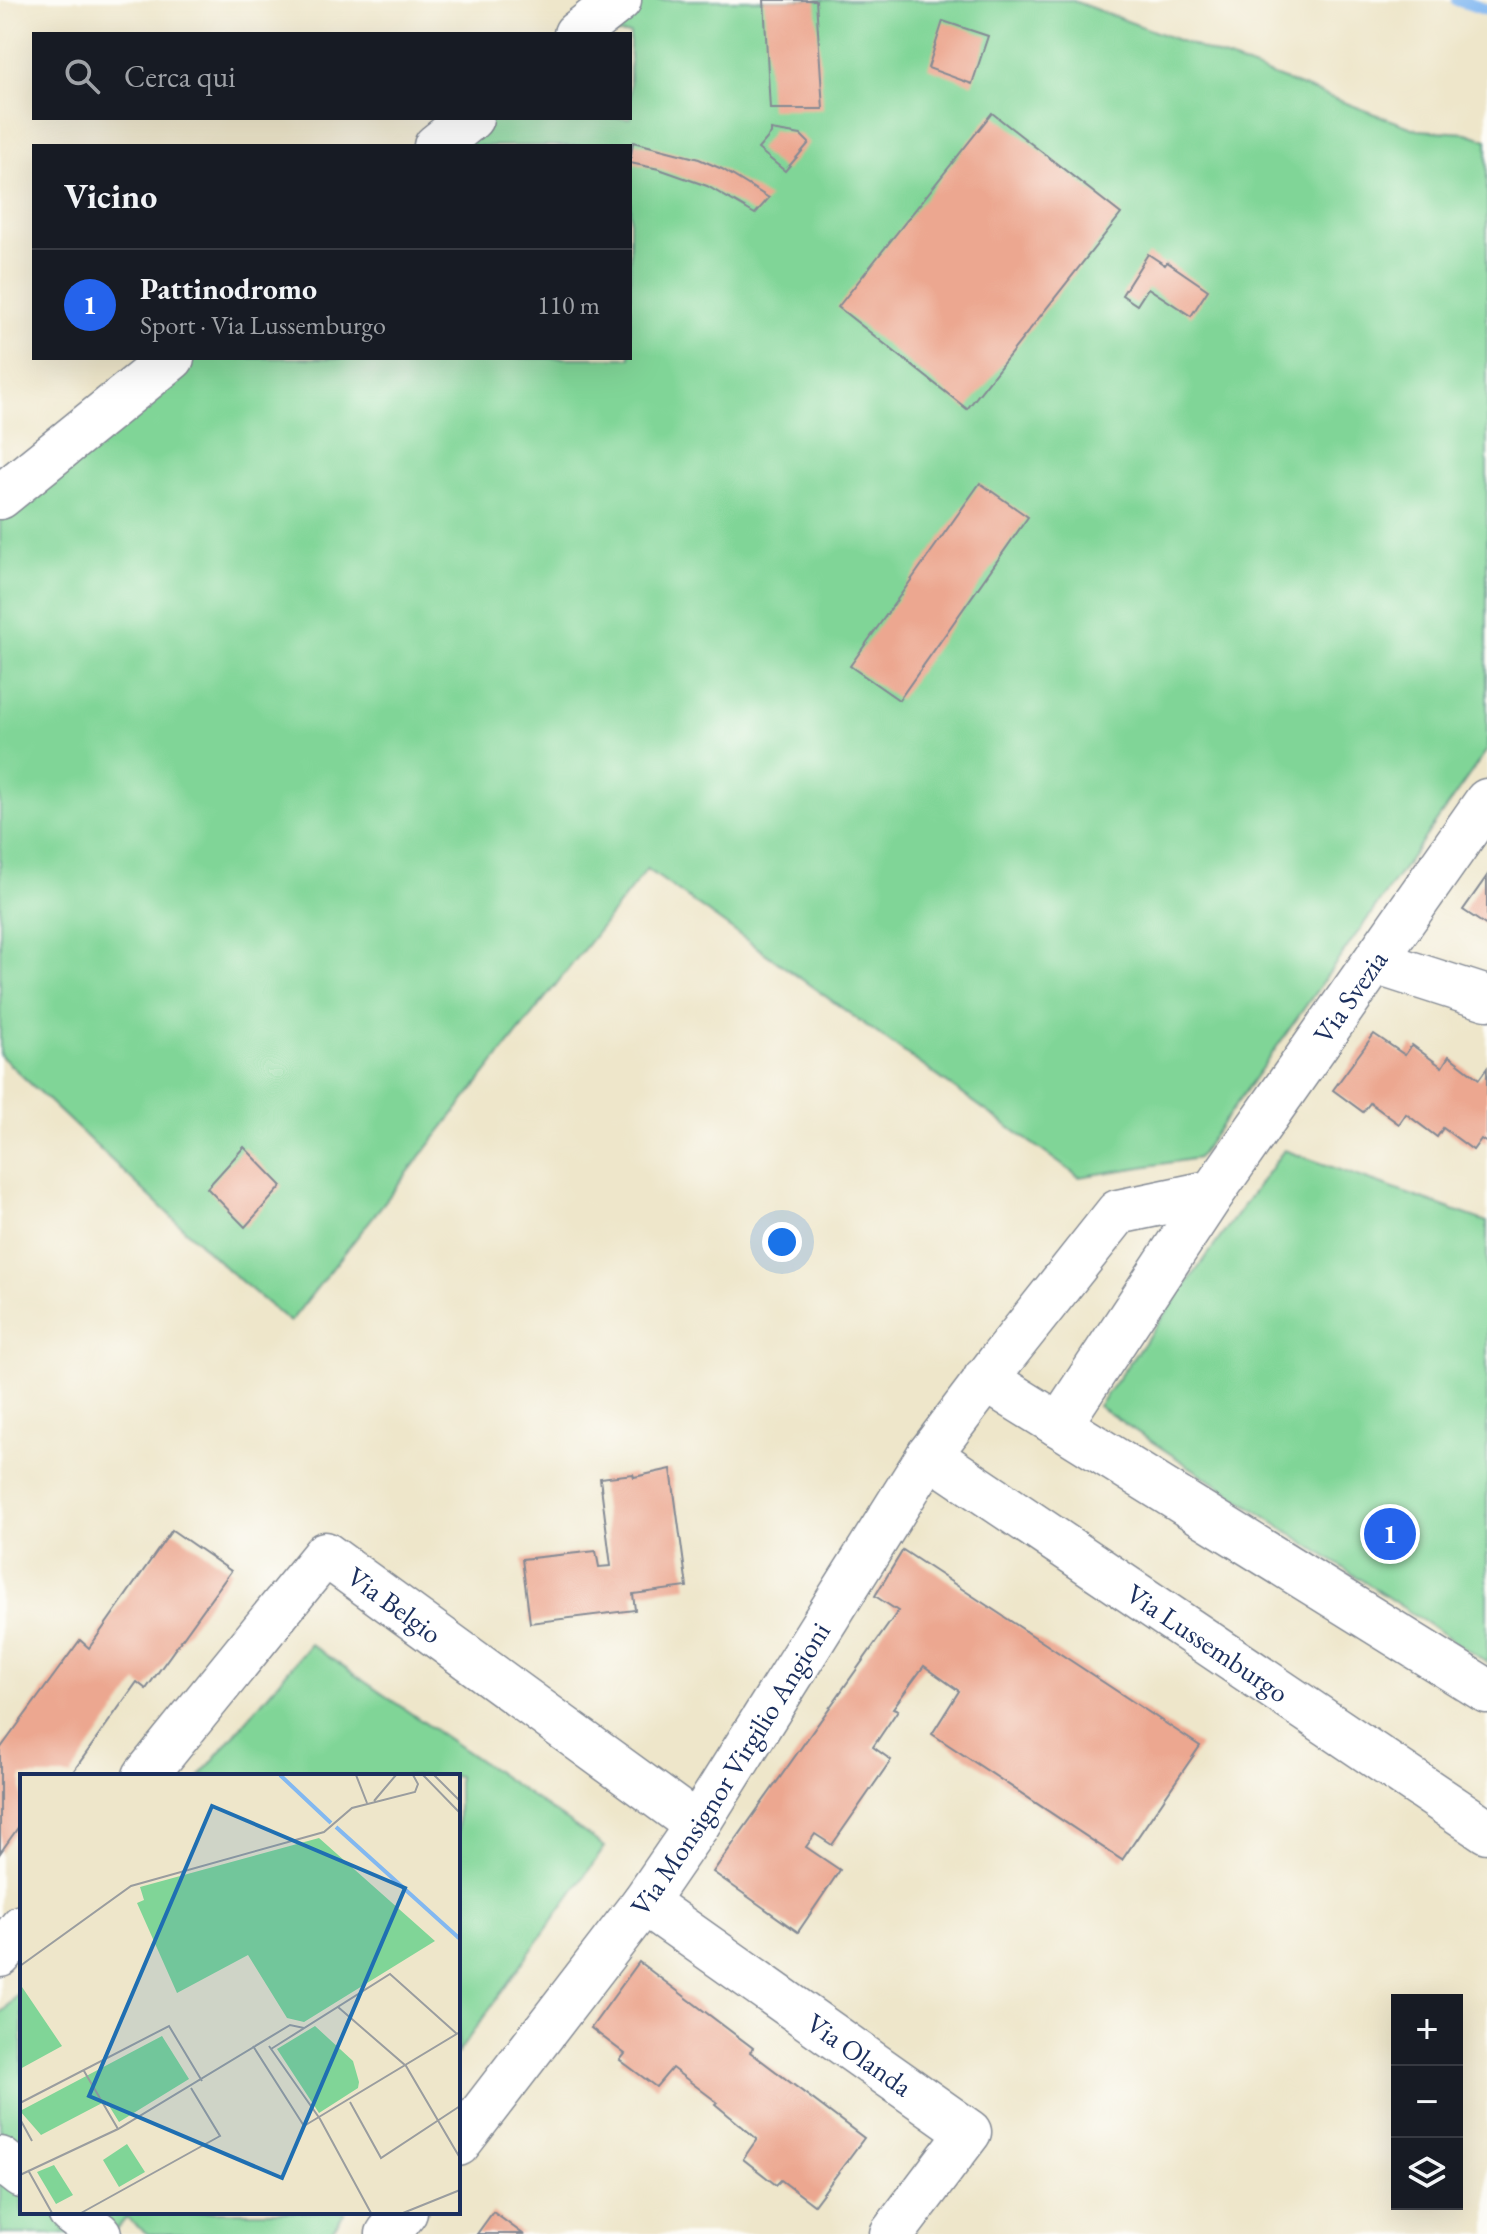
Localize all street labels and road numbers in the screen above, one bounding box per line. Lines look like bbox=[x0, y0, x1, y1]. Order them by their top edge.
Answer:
street label: Via Svezia bbox=[1305, 942, 1396, 1050]
street label: Via Belgio bbox=[340, 1558, 449, 1651]
street label: Via Lussemburgo bbox=[1119, 1575, 1296, 1710]
street label: Via Monsignor Virgilio Angioni bbox=[622, 1615, 838, 1923]
street label: Via Olanda bbox=[800, 2005, 920, 2105]

